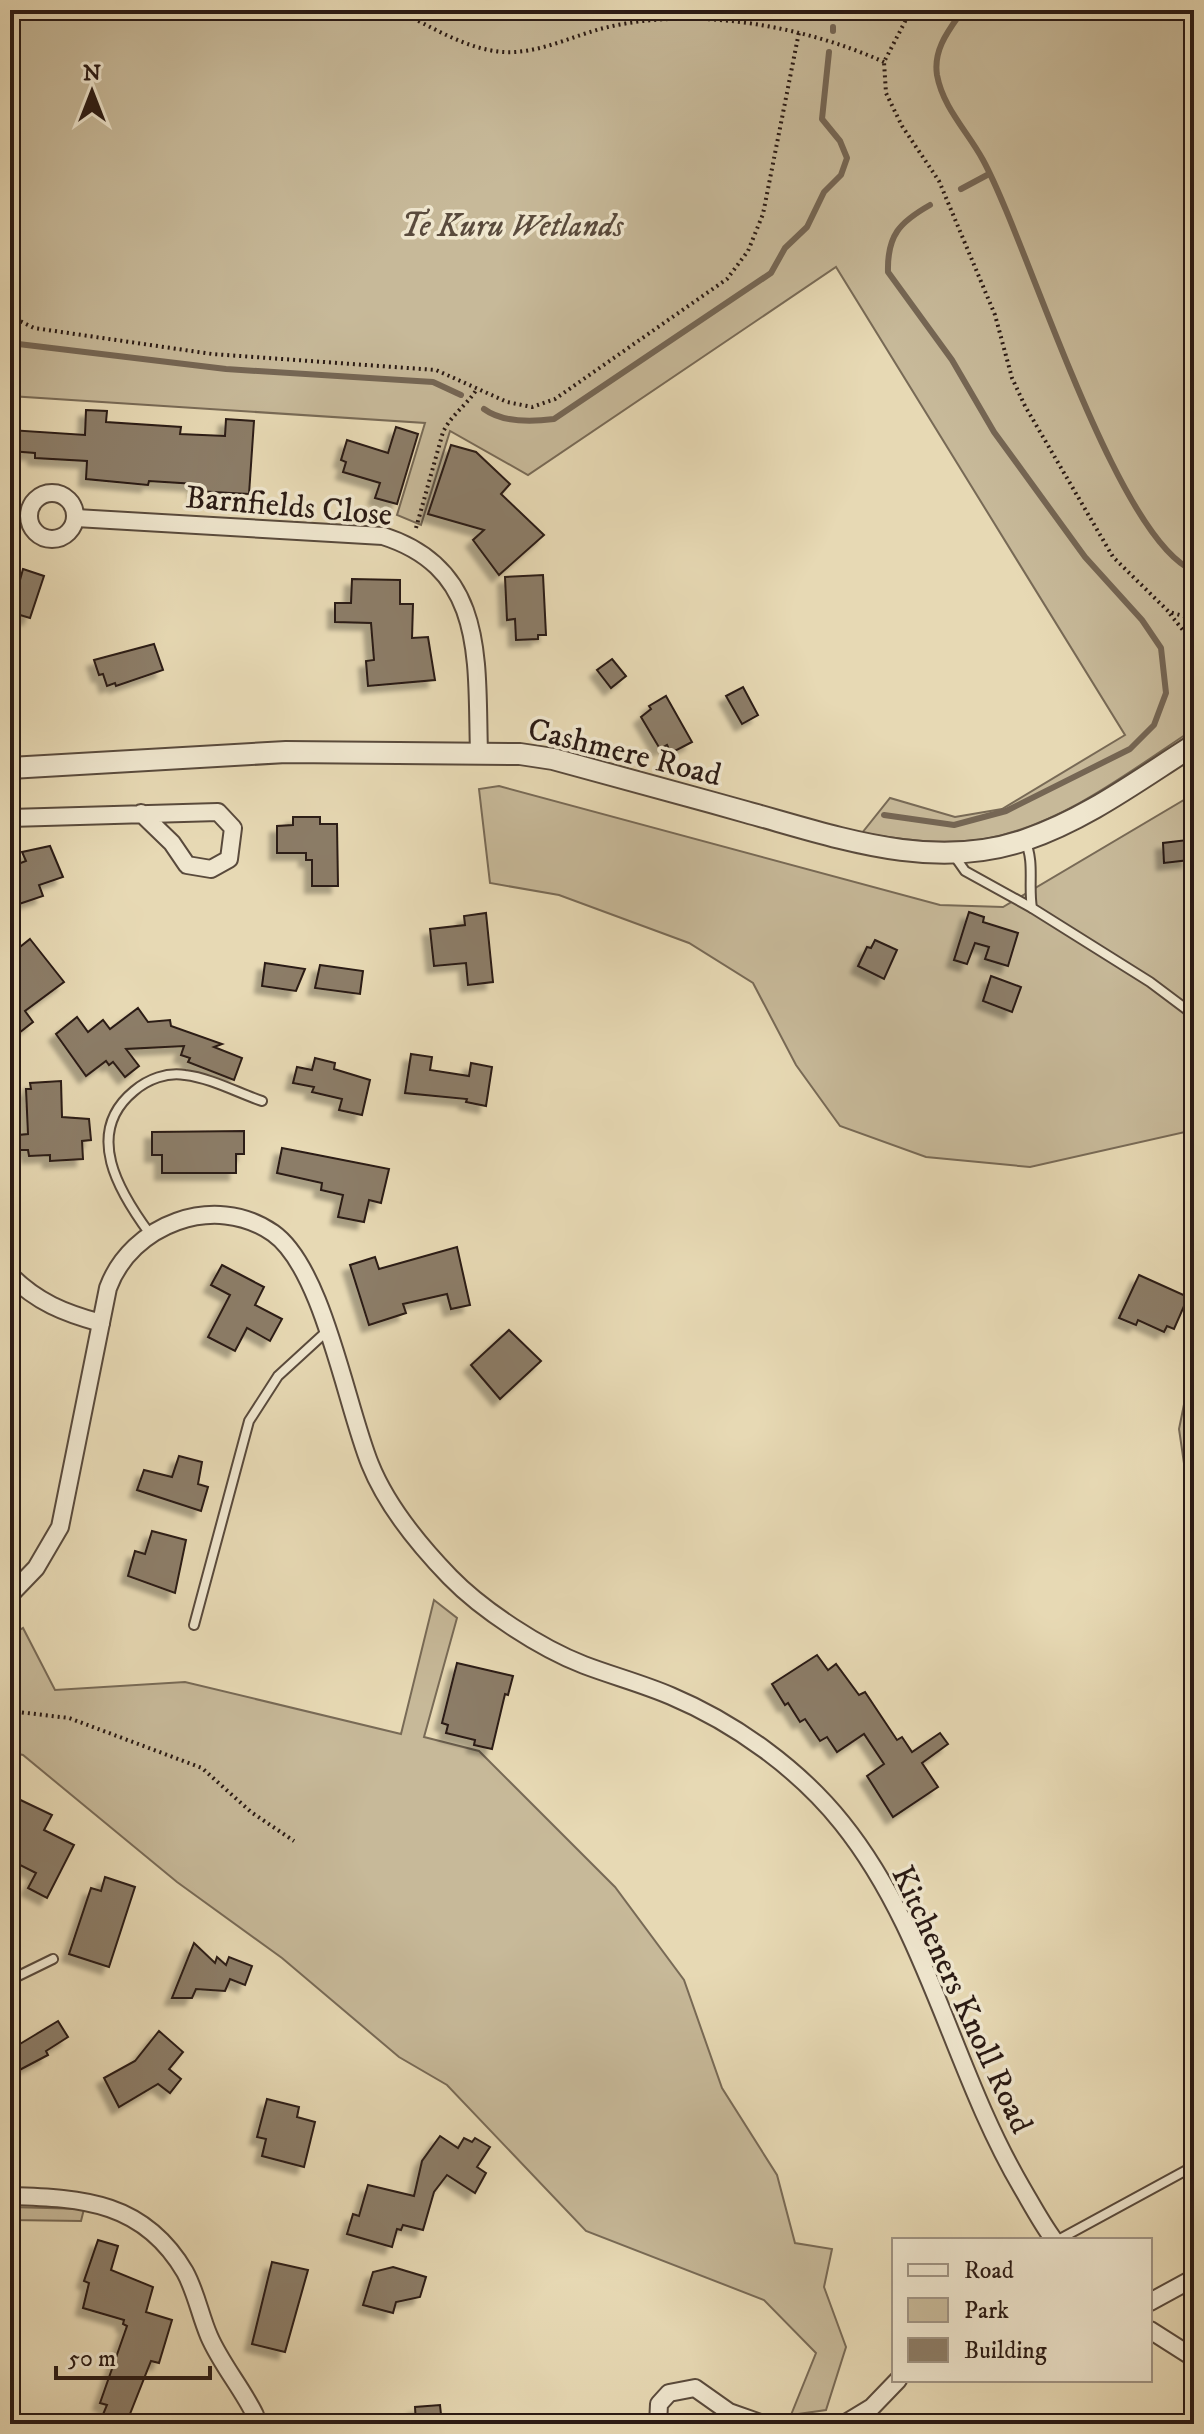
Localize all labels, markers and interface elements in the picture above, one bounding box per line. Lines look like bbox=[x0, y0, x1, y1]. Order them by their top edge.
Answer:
north arrow bbox=[52, 52, 132, 132]
text: N bbox=[83, 60, 101, 87]
park label: Te Kuru Wetlands bbox=[401, 207, 625, 247]
street label: Barnfields Close bbox=[184, 478, 394, 536]
street label: Cashmere Road bbox=[524, 710, 725, 796]
street label: Kitcheners Knoll Road bbox=[882, 1860, 1041, 2140]
legend bbox=[892, 2238, 1152, 2382]
text: Road bbox=[964, 2256, 1014, 2286]
text: Park bbox=[964, 2296, 1009, 2326]
scale bar bbox=[56, 2330, 210, 2380]
text: Building bbox=[964, 2336, 1047, 2366]
text: 50 m bbox=[68, 2344, 116, 2374]

